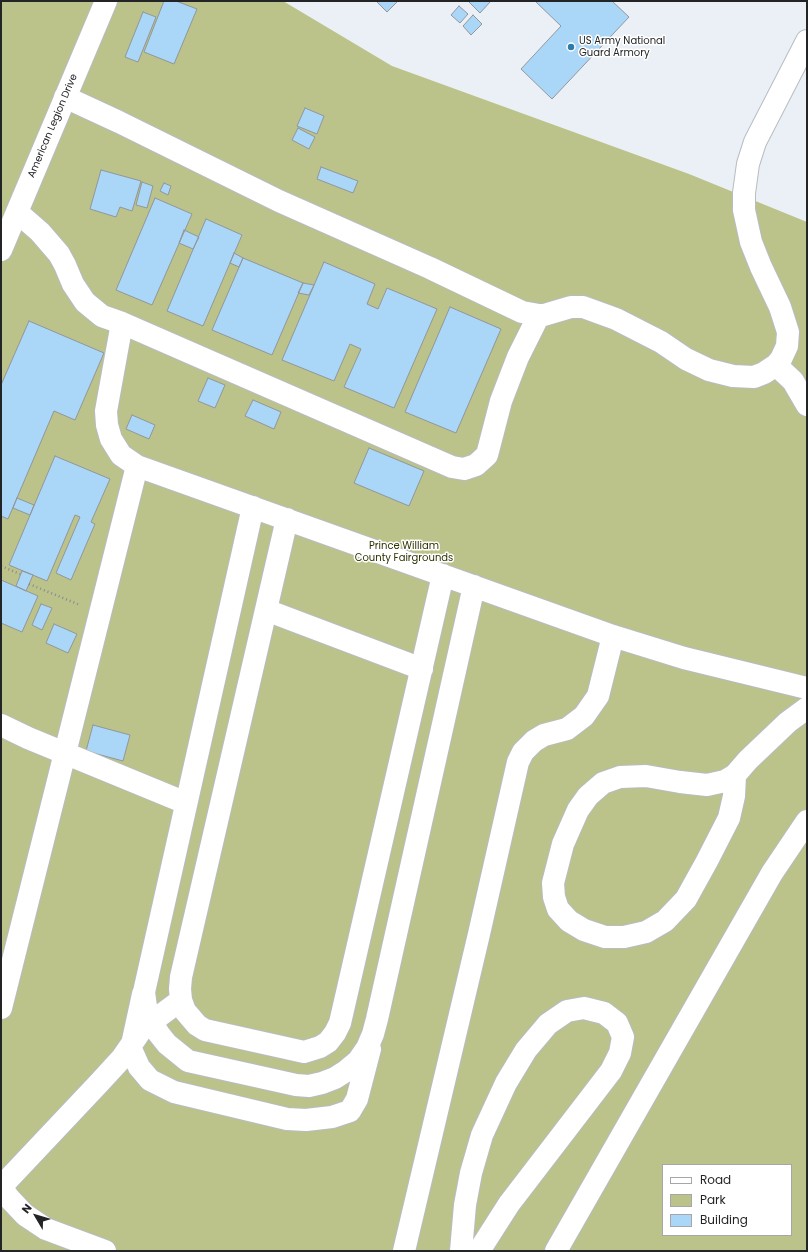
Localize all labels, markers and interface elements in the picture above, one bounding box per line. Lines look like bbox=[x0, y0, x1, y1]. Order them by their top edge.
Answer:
place label: US Army National Guard Armory bbox=[579, 35, 665, 58]
marker: US Army National Guard Armory bbox=[566, 42, 576, 52]
street label: American Legion Drive bbox=[26, 72, 80, 180]
park label: Prince William County Fairgrounds bbox=[355, 540, 453, 564]
legend bbox=[662, 1164, 792, 1236]
text: Road bbox=[700, 1171, 731, 1188]
text: Park bbox=[700, 1191, 726, 1208]
north arrow bbox=[16, 1196, 56, 1236]
text: N bbox=[18, 1200, 35, 1217]
text: Building bbox=[700, 1211, 748, 1228]

